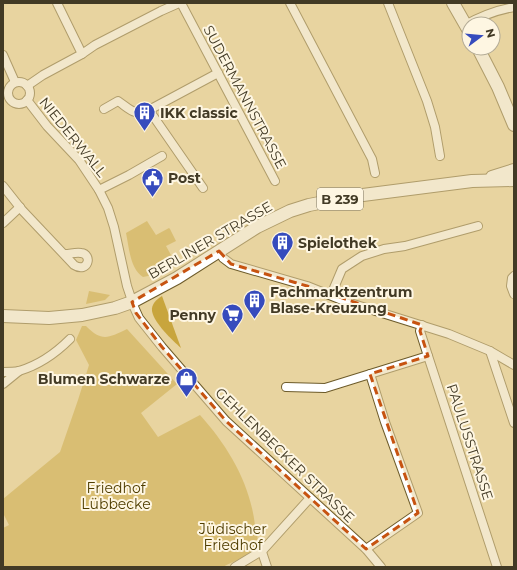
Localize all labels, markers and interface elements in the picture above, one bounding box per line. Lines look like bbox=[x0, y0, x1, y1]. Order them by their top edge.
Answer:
north arrow bbox=[461, 16, 501, 56]
street label: SUDERMANNSTRASSE bbox=[199, 22, 291, 172]
text: N bbox=[483, 27, 499, 39]
street label: NIEDERWALL bbox=[35, 93, 111, 181]
building icon: IKK classic bbox=[131, 100, 157, 133]
place label: IKK classic bbox=[160, 104, 238, 122]
public building icon: Post bbox=[139, 165, 165, 198]
place label: Post bbox=[168, 169, 201, 187]
road number: B 239 bbox=[317, 188, 363, 210]
street label: BERLINER STRASSE bbox=[145, 197, 275, 283]
building icon: Spielothek bbox=[269, 230, 295, 263]
place label: Spielothek bbox=[298, 234, 378, 252]
place label: Fachmarktzentrum Blase-Kreuzung bbox=[270, 283, 412, 317]
building icon: Fachmarktzentrum Blase-Kreuzung bbox=[242, 287, 268, 320]
supermarket icon: Penny bbox=[219, 302, 245, 335]
place label: Penny bbox=[169, 306, 217, 324]
shop icon: Blumen Schwarze bbox=[173, 366, 199, 399]
place label: Blumen Schwarze bbox=[38, 370, 170, 388]
street label: PAULUSSTRASSE bbox=[443, 382, 497, 502]
street label: GEHLENBECKER STRASSE bbox=[212, 384, 358, 526]
park label: Friedhof Lübbecke bbox=[81, 479, 151, 513]
park label: Jüdischer Friedhof bbox=[198, 520, 267, 554]

